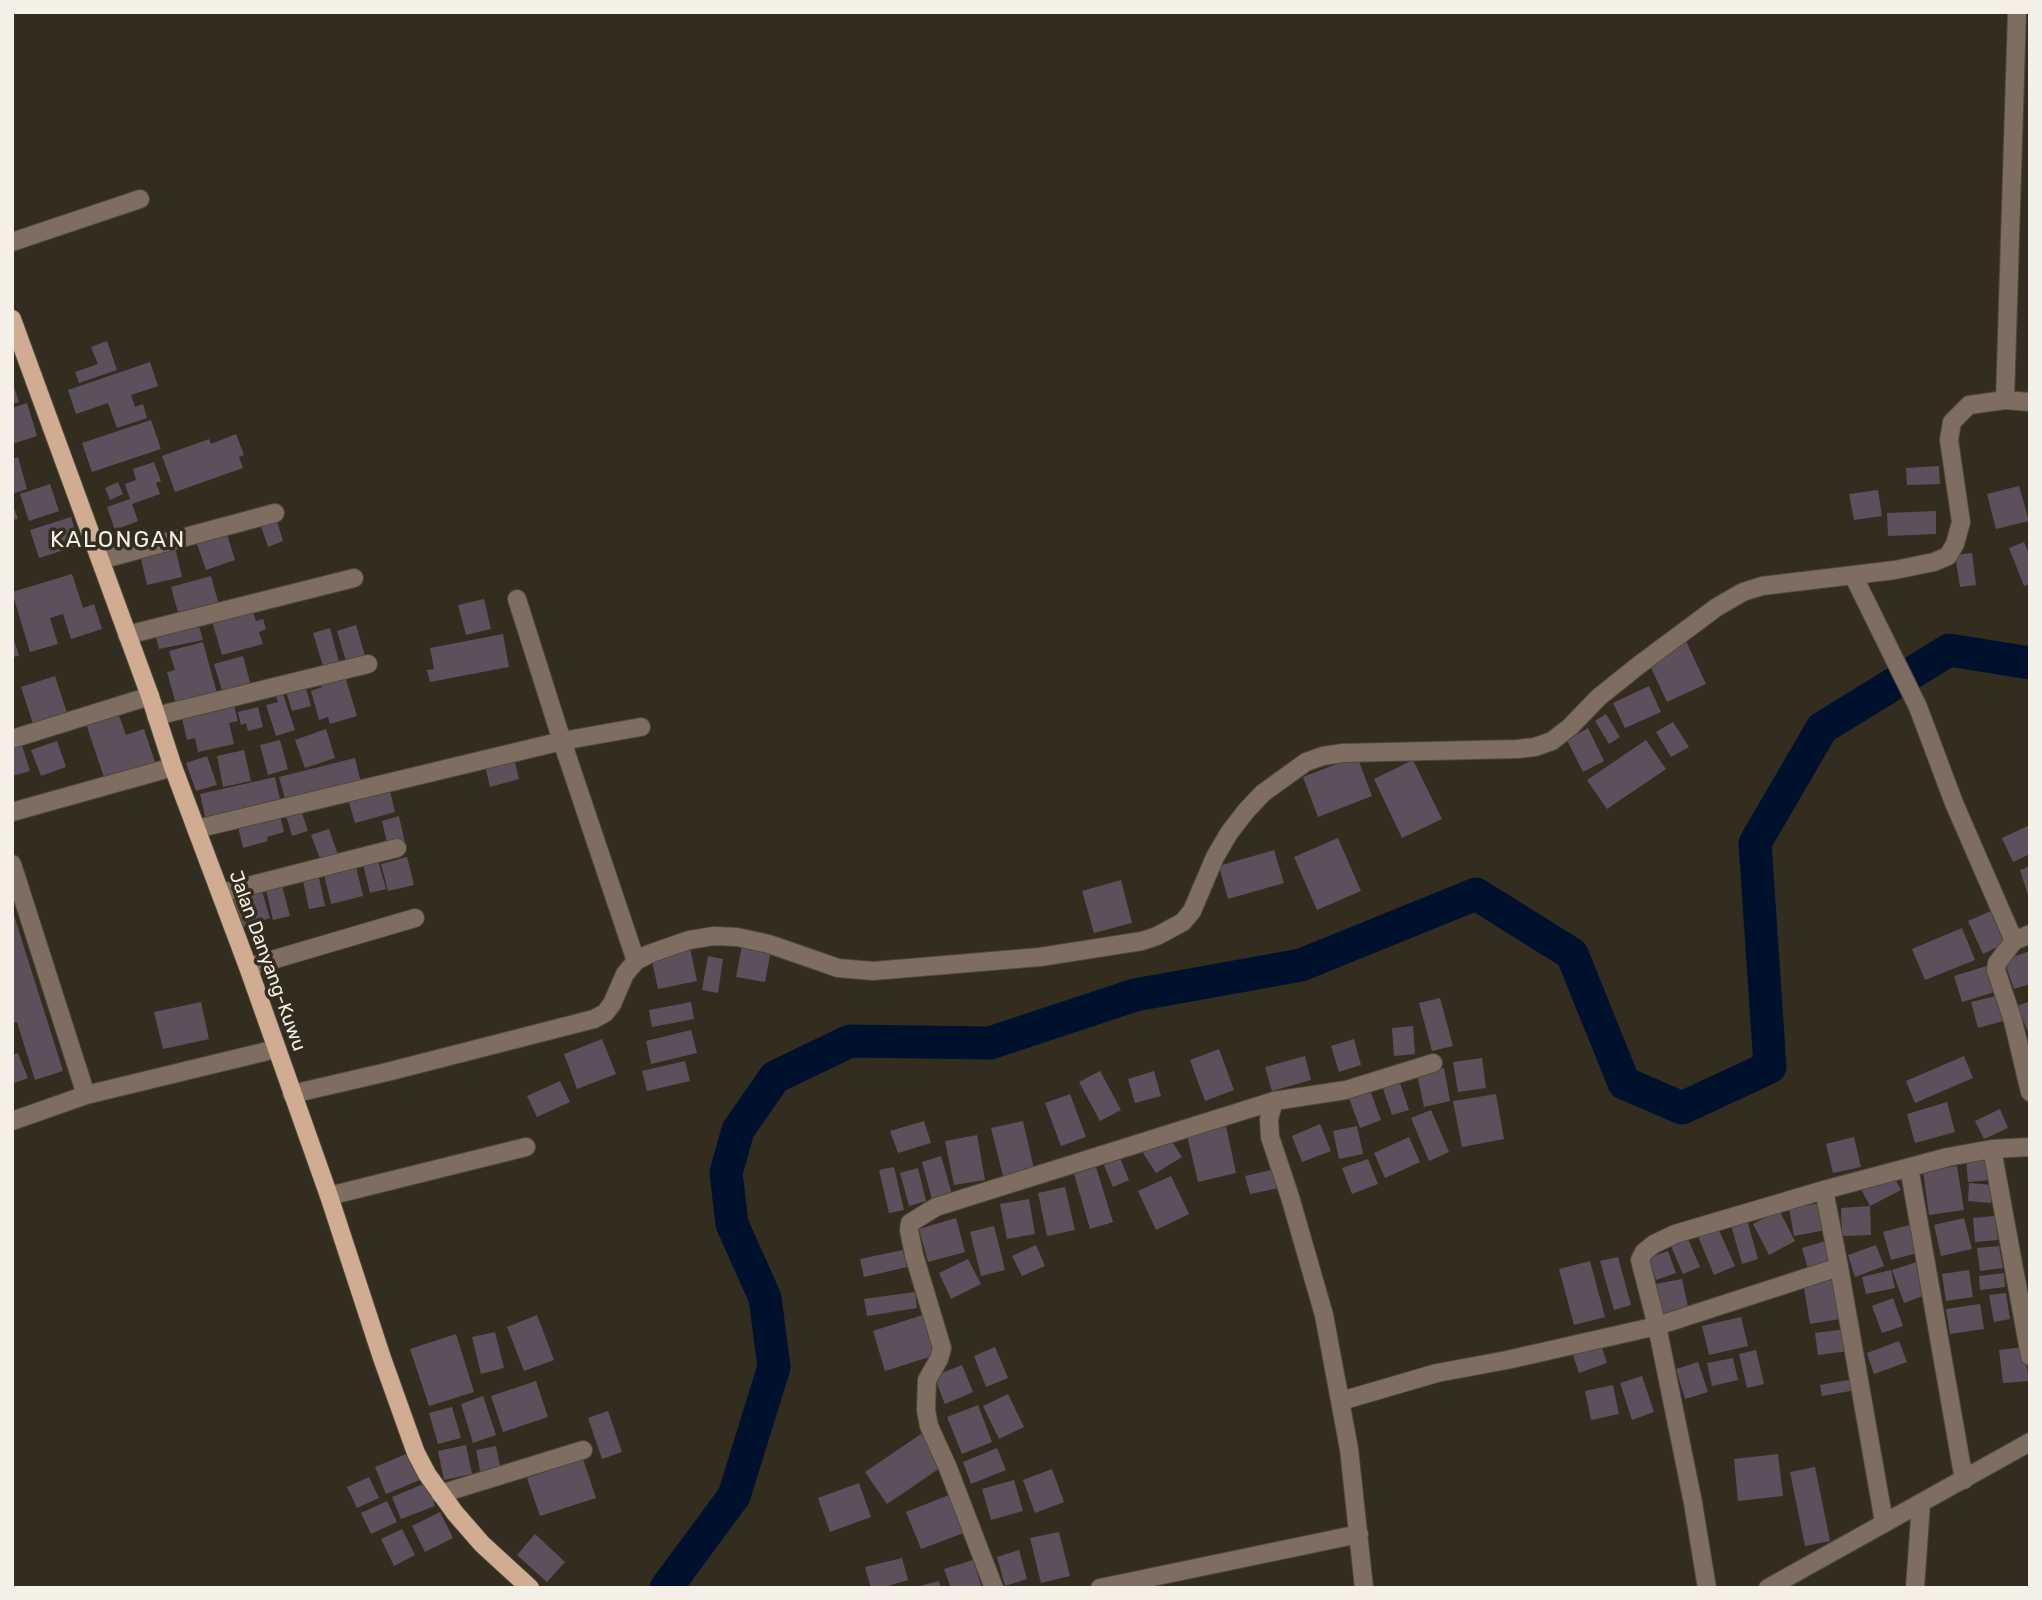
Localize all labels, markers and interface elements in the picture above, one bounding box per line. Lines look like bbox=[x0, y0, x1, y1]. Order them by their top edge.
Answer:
district label: KALONGAN bbox=[51, 526, 185, 554]
street label: Jalan Danyang-Kuwu bbox=[224, 868, 310, 1054]

